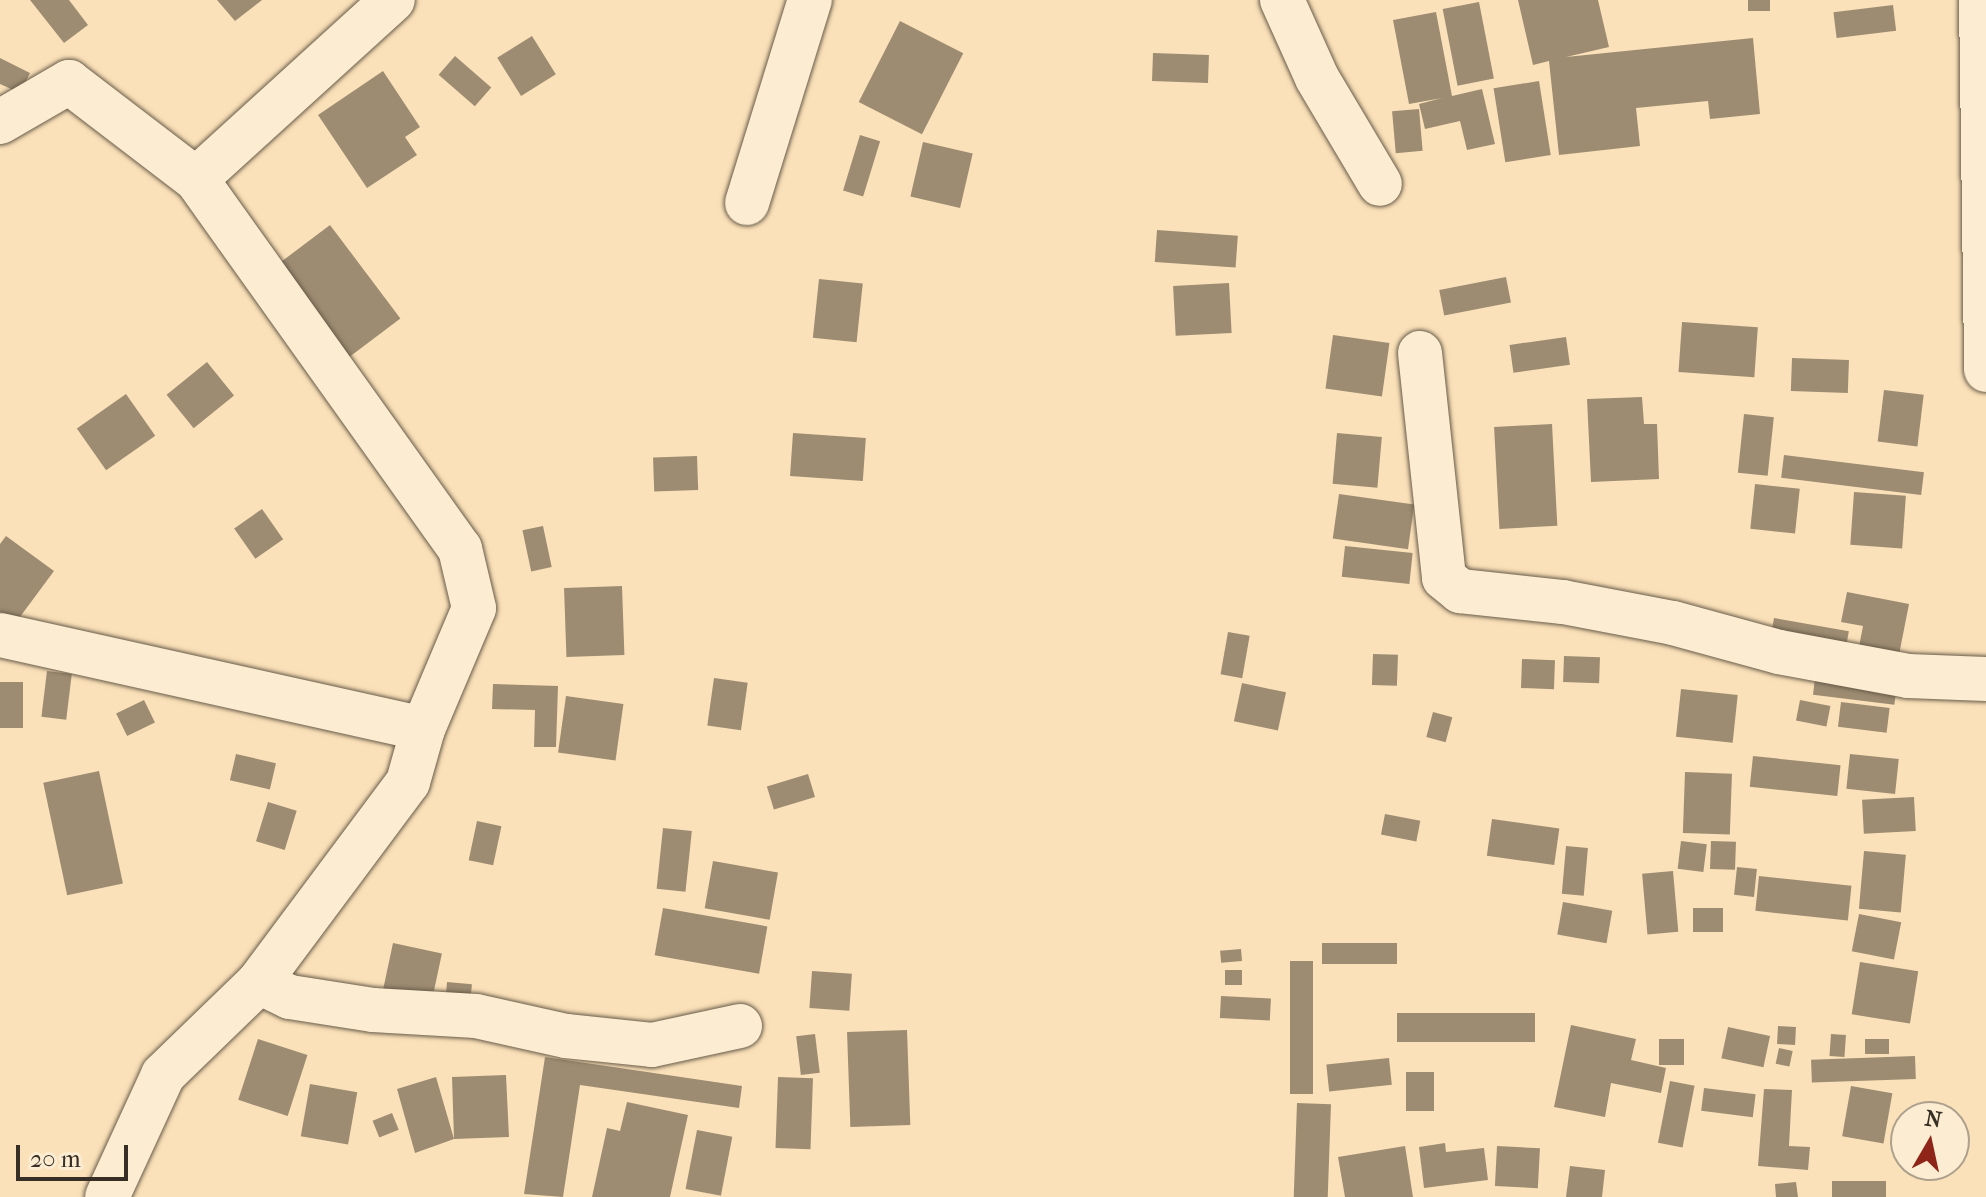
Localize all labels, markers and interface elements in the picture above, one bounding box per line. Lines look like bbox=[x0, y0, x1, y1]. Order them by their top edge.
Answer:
north arrow bbox=[1890, 1101, 1970, 1181]
text: N bbox=[1923, 1105, 1944, 1133]
scale bar bbox=[20, 1129, 132, 1179]
text: 20 m bbox=[30, 1145, 81, 1173]

